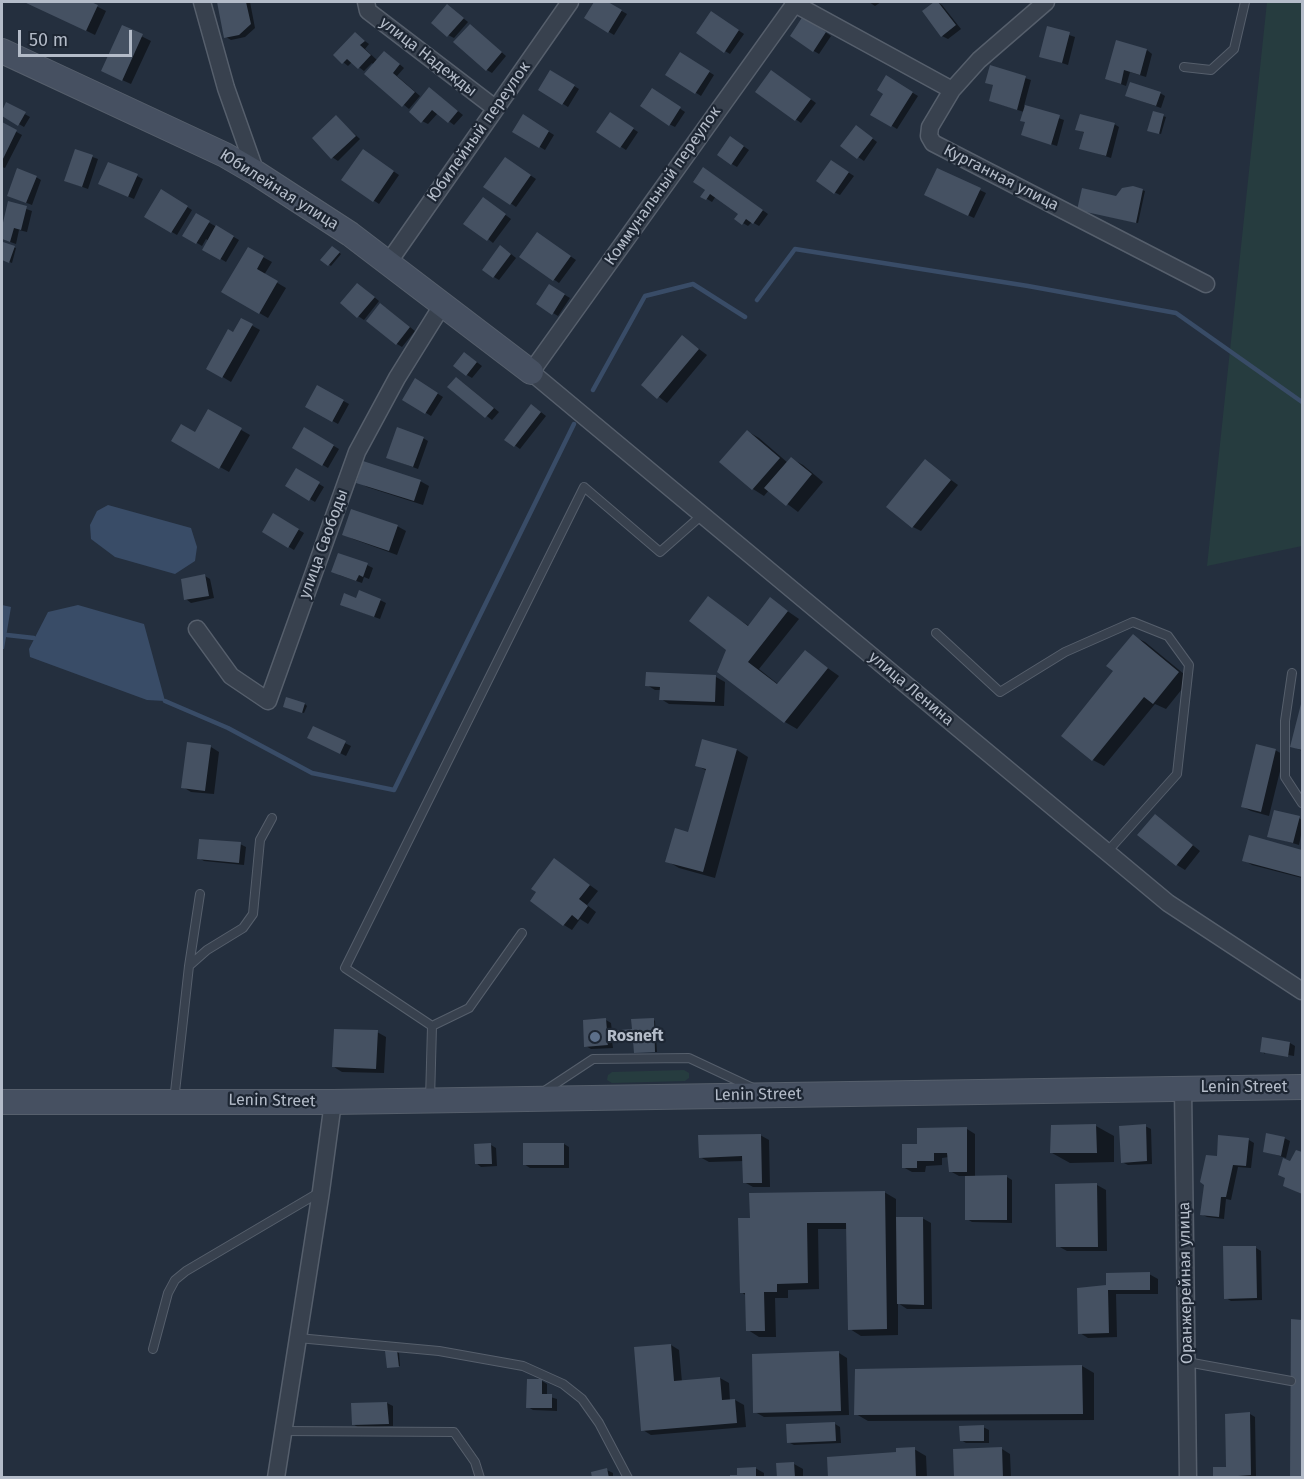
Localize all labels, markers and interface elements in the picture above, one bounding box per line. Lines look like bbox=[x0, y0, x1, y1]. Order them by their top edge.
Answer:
street label: улица Надежды bbox=[376, 13, 480, 101]
scale bar bbox=[21, 18, 135, 56]
text: 50 m bbox=[29, 29, 68, 51]
street label: Юбилейный переулок bbox=[423, 58, 535, 206]
street label: Коммунальный переулок bbox=[601, 103, 725, 269]
street label: Курганная улица bbox=[940, 141, 1062, 215]
street label: Юбилейная улица bbox=[216, 146, 342, 234]
street label: улица Свободы bbox=[295, 487, 353, 601]
street label: улица Ленина bbox=[864, 648, 958, 730]
place label: Rosneft bbox=[607, 1027, 664, 1047]
marker: Rosneft bbox=[588, 1030, 602, 1044]
street label: Lenin Street bbox=[1200, 1078, 1288, 1098]
street label: Lenin Street bbox=[714, 1085, 802, 1105]
street label: Lenin Street bbox=[228, 1091, 316, 1111]
street label: Оранжерейная улица bbox=[1175, 1202, 1197, 1364]

